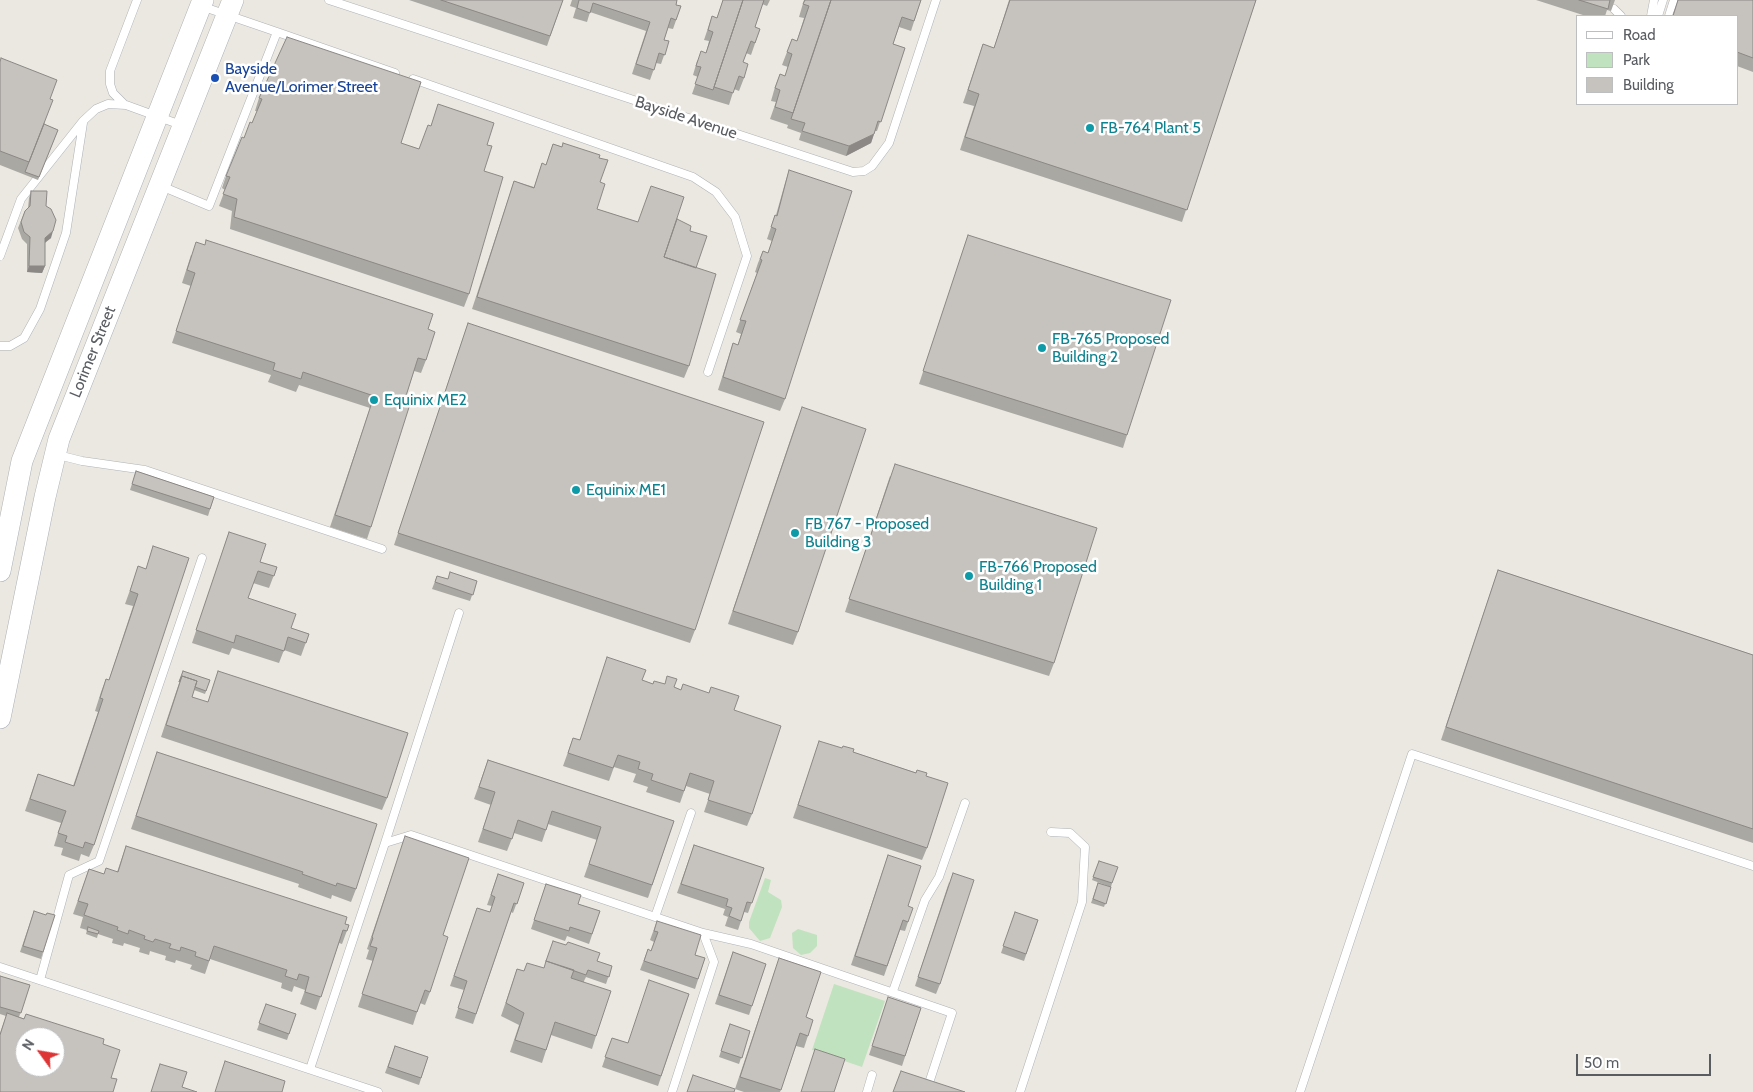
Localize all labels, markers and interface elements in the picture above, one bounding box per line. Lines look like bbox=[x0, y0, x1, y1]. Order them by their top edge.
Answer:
legend bbox=[1576, 15, 1738, 105]
text: Road bbox=[1623, 26, 1656, 44]
text: Park bbox=[1623, 51, 1650, 69]
place label: Bayside Avenue/Lorimer Street bbox=[225, 59, 378, 97]
marker: Bayside Avenue/Lorimer Street bbox=[209, 72, 221, 84]
text: Building bbox=[1623, 76, 1674, 94]
street label: Bayside Avenue bbox=[632, 92, 740, 144]
place label: FB-764 Plant 5 bbox=[1100, 118, 1201, 138]
marker: FB-764 Plant 5 bbox=[1084, 122, 1096, 134]
street label: Lorimer Street bbox=[66, 303, 120, 401]
place label: FB-765 Proposed Building 2 bbox=[1052, 329, 1169, 367]
marker: FB-765 Proposed Building 2 bbox=[1036, 342, 1048, 354]
place label: Equinix ME2 bbox=[384, 390, 467, 410]
marker: Equinix ME2 bbox=[368, 394, 380, 406]
place label: Equinix ME1 bbox=[586, 480, 666, 500]
marker: Equinix ME1 bbox=[570, 484, 582, 496]
place label: FB 767 - Proposed Building 3 bbox=[805, 514, 929, 552]
marker: FB 767 - Proposed Building 3 bbox=[789, 527, 801, 539]
place label: FB-766 Proposed Building 1 bbox=[979, 557, 1097, 595]
marker: FB-766 Proposed Building 1 bbox=[963, 570, 975, 582]
north arrow bbox=[15, 1027, 65, 1077]
text: N bbox=[18, 1036, 38, 1054]
scale bar bbox=[1578, 1044, 1713, 1076]
text: 50 m bbox=[1584, 1054, 1619, 1072]

